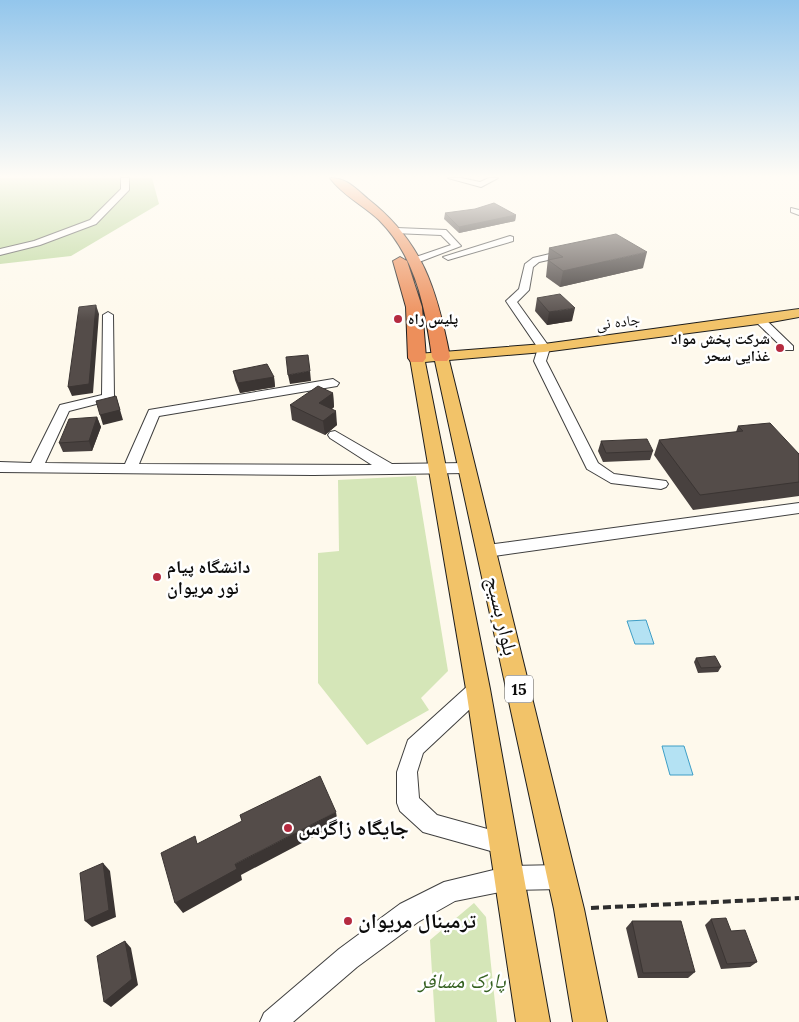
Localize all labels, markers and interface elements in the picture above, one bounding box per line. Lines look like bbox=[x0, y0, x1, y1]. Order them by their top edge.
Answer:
place label: پلیس راه bbox=[408, 309, 458, 328]
street label: جاده نی bbox=[595, 309, 642, 335]
marker: پلیس راه bbox=[392, 313, 404, 325]
place label: شرکت پخش مواد غذایی سحر bbox=[671, 329, 770, 365]
marker: شرکت پخش مواد غذایی سحر bbox=[774, 342, 786, 354]
place label: دانشگاه پیام نور مریوان bbox=[167, 555, 250, 599]
marker: دانشگاه پیام نور مریوان bbox=[151, 571, 163, 583]
street label: بلوار بسیج bbox=[480, 574, 525, 658]
road number: 15 bbox=[505, 676, 533, 702]
place label: جایگاه زاگرس bbox=[298, 814, 409, 841]
marker: جایگاه زاگرس bbox=[282, 822, 294, 834]
place label: ترمینال مریوان bbox=[358, 907, 476, 934]
marker: ترمینال مریوان bbox=[342, 915, 354, 927]
park label: پارک مسافر bbox=[416, 967, 507, 994]

